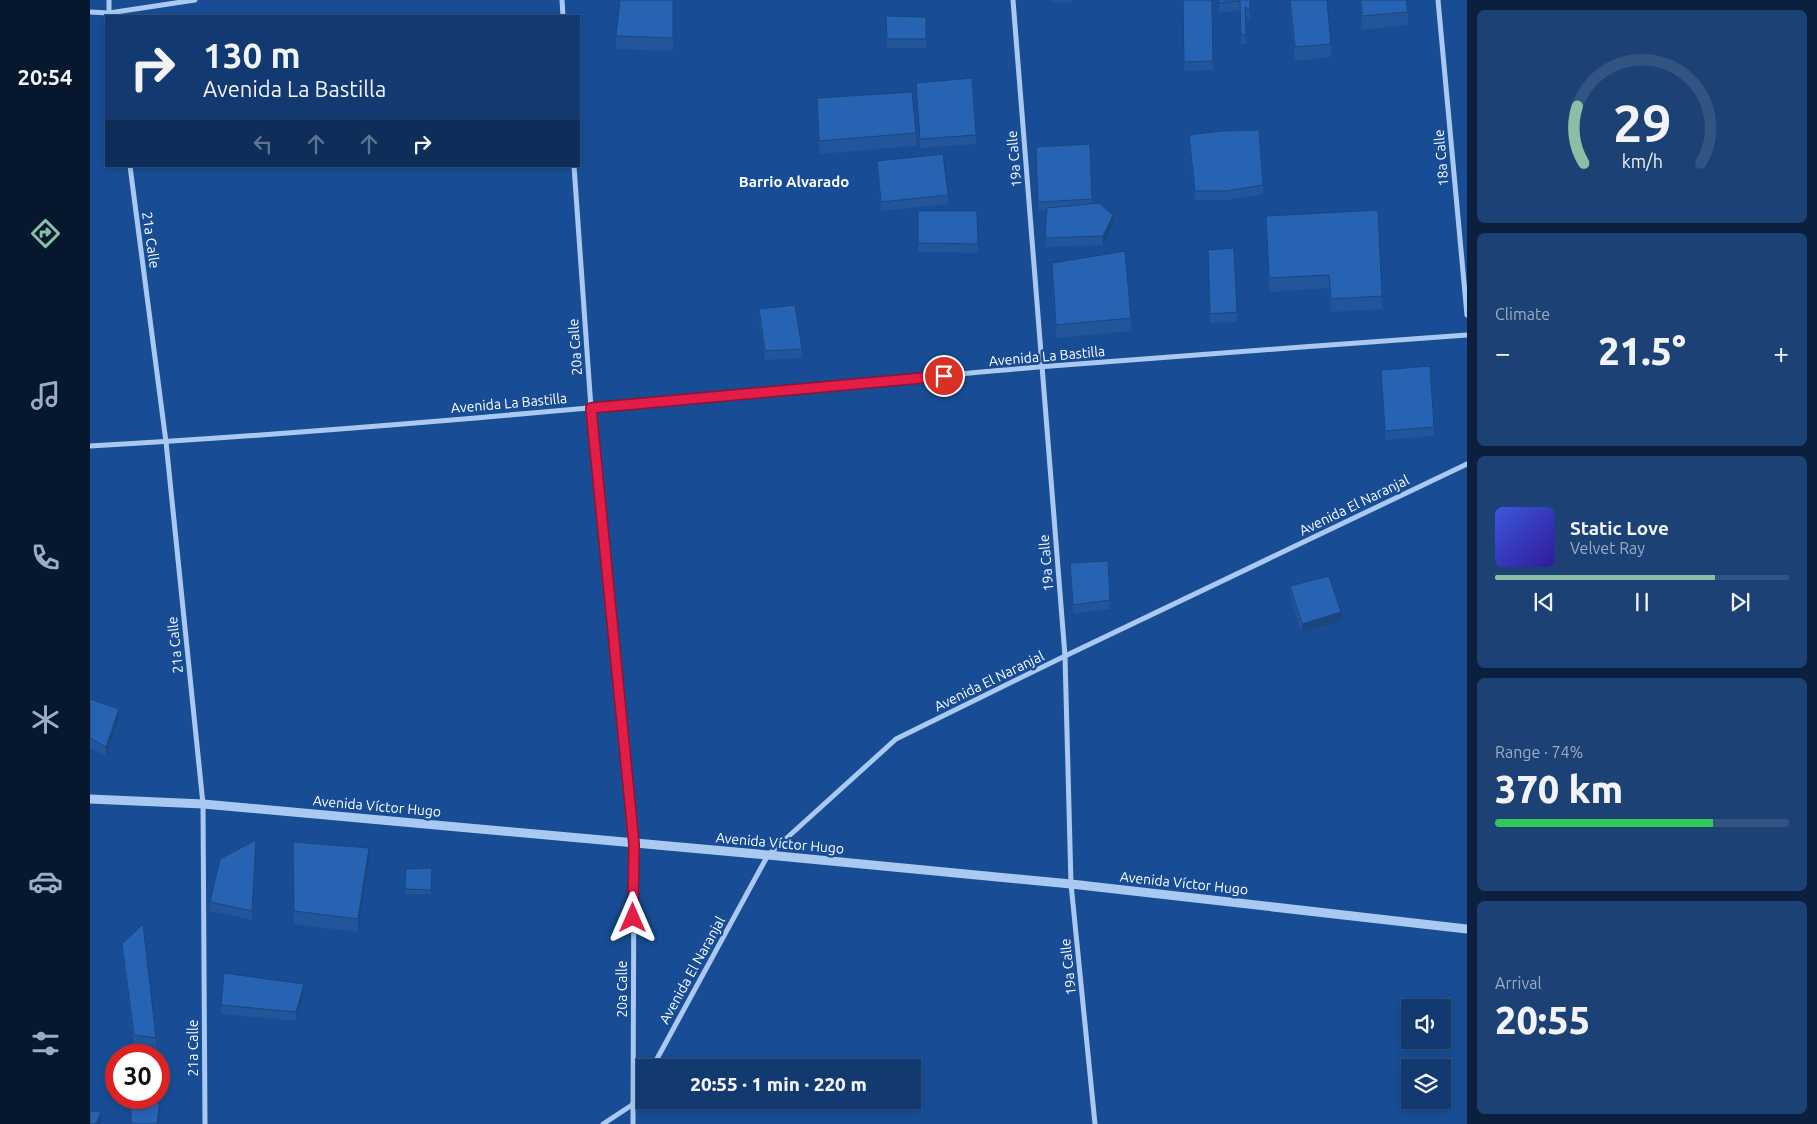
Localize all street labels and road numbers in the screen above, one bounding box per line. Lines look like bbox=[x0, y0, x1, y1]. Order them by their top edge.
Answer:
street label: 18a Calle bbox=[1431, 129, 1451, 187]
street label: 19a Calle bbox=[1004, 130, 1024, 188]
street label: 21a Calle bbox=[139, 211, 163, 269]
street label: 20a Calle bbox=[565, 318, 585, 376]
street label: Avenida La Bastilla bbox=[988, 343, 1106, 369]
street label: Avenida La Bastilla bbox=[450, 390, 568, 416]
street label: Avenida El Naranjal bbox=[1297, 471, 1412, 539]
street label: 19a Calle bbox=[1036, 534, 1056, 592]
street label: 21a Calle bbox=[164, 616, 186, 674]
street label: Avenida El Naranjal bbox=[932, 647, 1047, 715]
street label: Avenida Víctor Hugo bbox=[312, 792, 442, 820]
street label: Avenida Víctor Hugo bbox=[715, 829, 845, 857]
street label: Avenida Víctor Hugo bbox=[1119, 868, 1249, 898]
street label: Avenida El Naranjal bbox=[656, 913, 728, 1026]
street label: 19a Calle bbox=[1057, 938, 1079, 996]
street label: 20a Calle bbox=[614, 960, 630, 1018]
street label: 21a Calle bbox=[185, 1019, 201, 1077]

